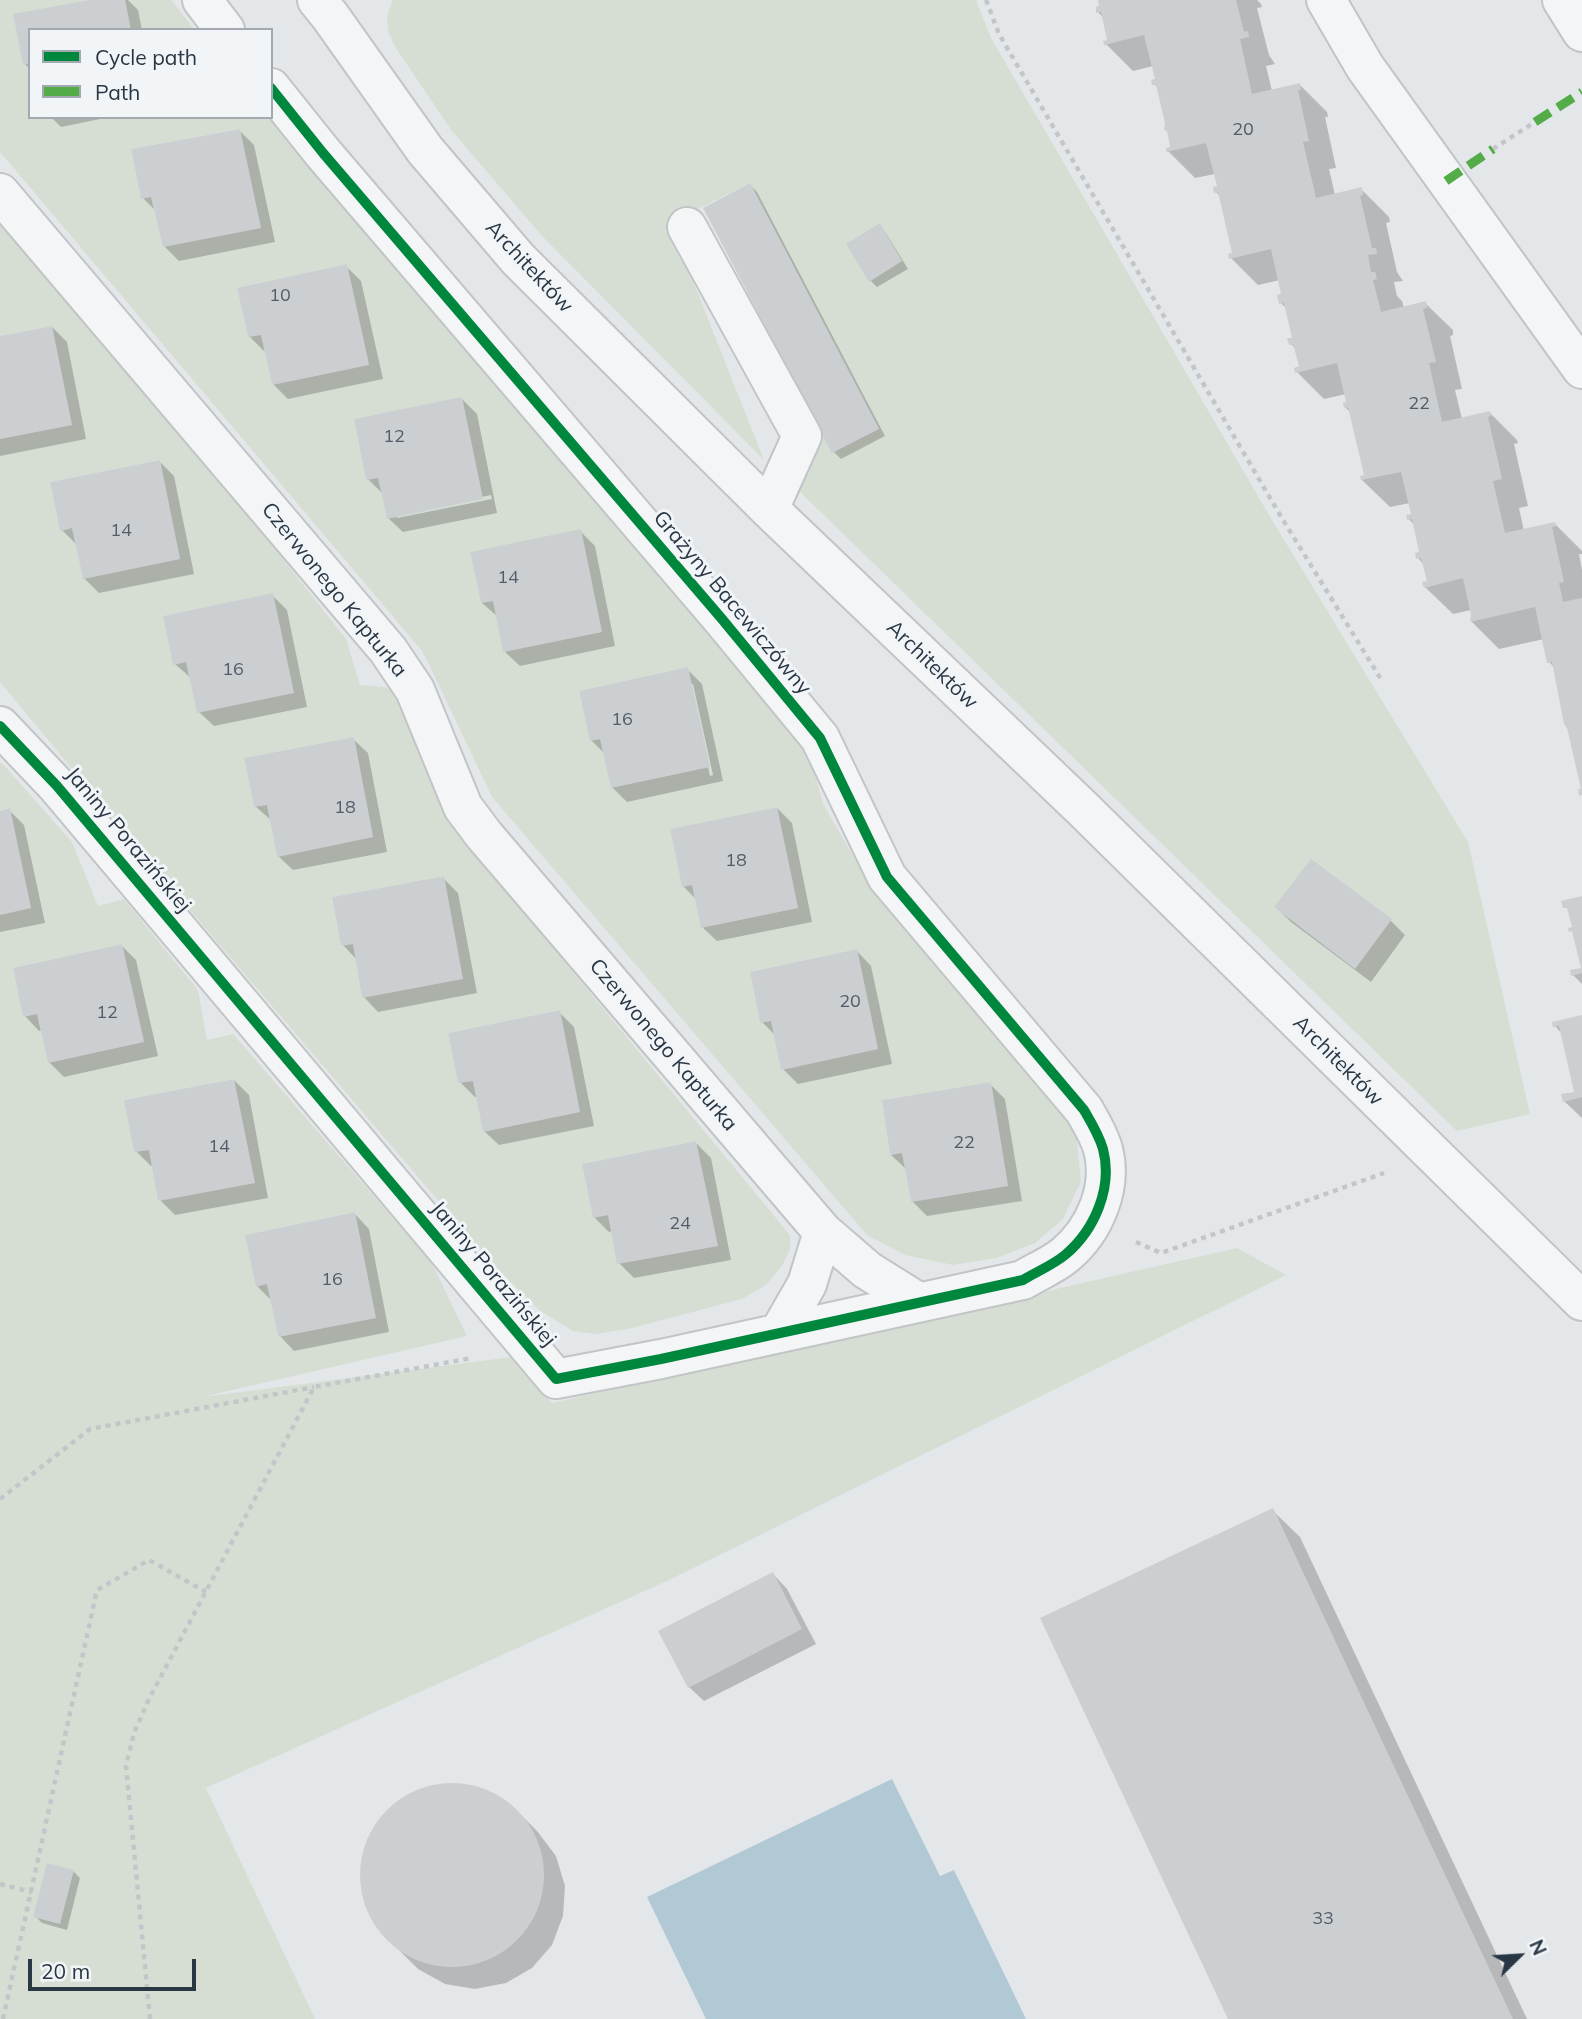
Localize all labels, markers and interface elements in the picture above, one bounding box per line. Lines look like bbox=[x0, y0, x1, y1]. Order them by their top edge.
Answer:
legend bbox=[28, 28, 273, 119]
text: Cycle path bbox=[95, 44, 197, 70]
text: Path bbox=[95, 79, 140, 105]
house number: 20 bbox=[1232, 119, 1254, 141]
street label: Architektów bbox=[480, 216, 578, 318]
house number: 10 bbox=[269, 285, 291, 307]
house number: 22 bbox=[1408, 393, 1430, 415]
house number: 12 bbox=[383, 426, 405, 448]
street label: Czerwonego Kapturka bbox=[256, 498, 412, 682]
street label: Grażyny Bacewiczówny bbox=[648, 506, 816, 700]
house number: 14 bbox=[110, 520, 132, 542]
house number: 14 bbox=[497, 567, 519, 589]
street label: Architektów bbox=[881, 615, 983, 715]
house number: 16 bbox=[222, 659, 244, 681]
house number: 16 bbox=[611, 709, 633, 731]
street label: Janiny Porazińskiej bbox=[60, 762, 196, 918]
house number: 18 bbox=[334, 797, 356, 819]
house number: 18 bbox=[725, 850, 747, 872]
street label: Czerwonego Kapturka bbox=[584, 954, 742, 1136]
house number: 20 bbox=[839, 991, 861, 1013]
house number: 12 bbox=[96, 1002, 118, 1024]
street label: Architektów bbox=[1288, 1011, 1388, 1111]
house number: 22 bbox=[953, 1132, 975, 1154]
house number: 14 bbox=[208, 1136, 230, 1158]
street label: Janiny Porazińskiej bbox=[425, 1196, 561, 1352]
house number: 24 bbox=[669, 1213, 691, 1235]
house number: 16 bbox=[321, 1269, 343, 1291]
house number: 33 bbox=[1312, 1908, 1334, 1930]
north arrow bbox=[1484, 1921, 1554, 1991]
text: N bbox=[1524, 1936, 1552, 1959]
scale bar bbox=[32, 1946, 200, 1990]
text: 20 m bbox=[41, 1958, 90, 1984]

